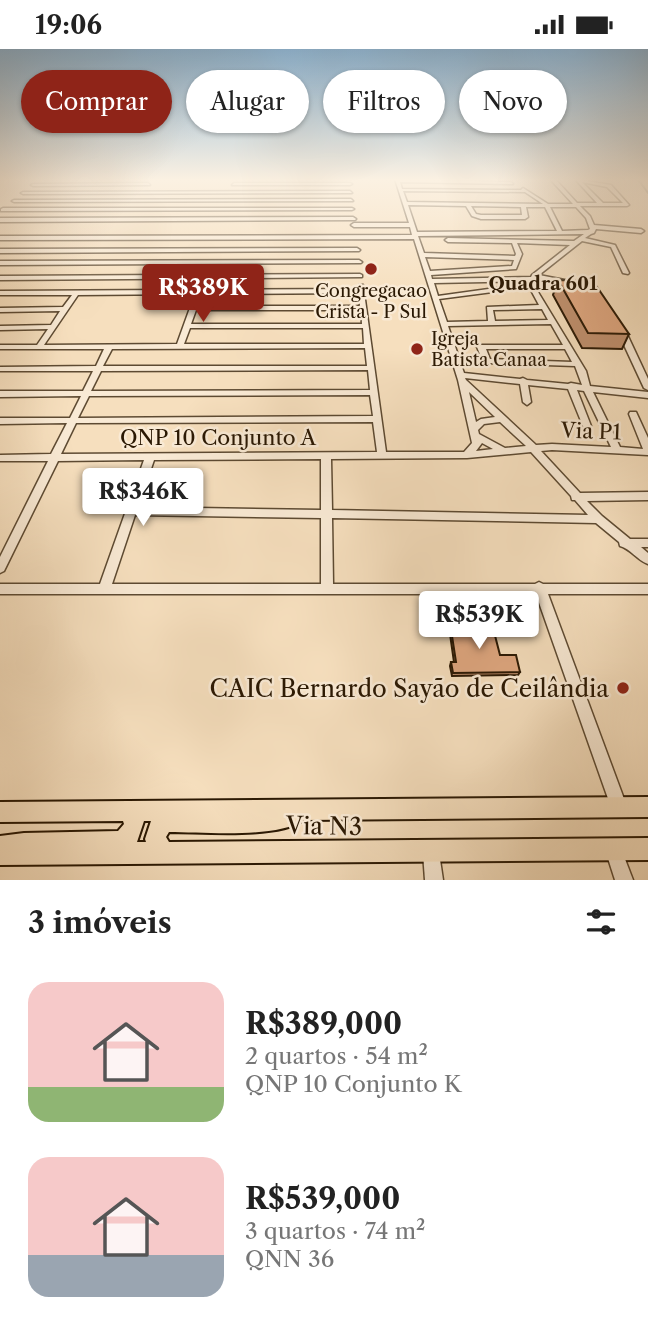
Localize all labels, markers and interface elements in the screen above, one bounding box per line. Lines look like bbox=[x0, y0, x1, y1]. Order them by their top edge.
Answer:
text: 19:06 bbox=[35, 9, 102, 41]
chip: Comprar bbox=[21, 70, 172, 133]
chip: Alugar bbox=[186, 70, 309, 133]
chip: Filtros bbox=[323, 70, 445, 133]
chip: Novo bbox=[459, 70, 567, 133]
marker: Congregacao Crista - P Sul bbox=[363, 261, 379, 277]
pin: R$389K bbox=[146, 265, 260, 324]
district label: Quadra 601 bbox=[488, 272, 598, 295]
text: R$389K bbox=[158, 273, 248, 301]
place label: Congregacao Crista - P Sul bbox=[315, 280, 427, 323]
place label: Igreja Batista Canaa bbox=[431, 328, 547, 371]
marker: Igreja Batista Canaa bbox=[409, 341, 425, 357]
street label: Via P1 bbox=[559, 417, 622, 445]
street label: QNP 10 Conjunto A bbox=[120, 425, 316, 450]
pin: R$346K bbox=[86, 469, 200, 528]
text: R$346K bbox=[98, 477, 188, 505]
pin: R$539K bbox=[422, 591, 536, 651]
text: R$539K bbox=[435, 600, 523, 628]
place label: CAIC Bernardo Sayão de Ceilândia bbox=[210, 674, 609, 703]
marker: CAIC Bernardo Sayão de Ceilândia bbox=[615, 680, 631, 696]
street label: Via N3 bbox=[285, 811, 362, 841]
icon: filters bbox=[582, 903, 620, 941]
text: 3 imóveis bbox=[28, 904, 172, 941]
text: R$389,000 bbox=[245, 1005, 402, 1042]
icon: home bbox=[84, 1010, 168, 1094]
text: 2 quartos · 54 m² bbox=[245, 1042, 428, 1070]
text: QNP 10 Conjunto K bbox=[245, 1070, 462, 1098]
text: R$539,000 bbox=[245, 1180, 400, 1217]
icon: home bbox=[84, 1185, 168, 1269]
text: 3 quartos · 74 m² bbox=[245, 1217, 426, 1245]
text: QNN 36 bbox=[245, 1245, 334, 1273]

